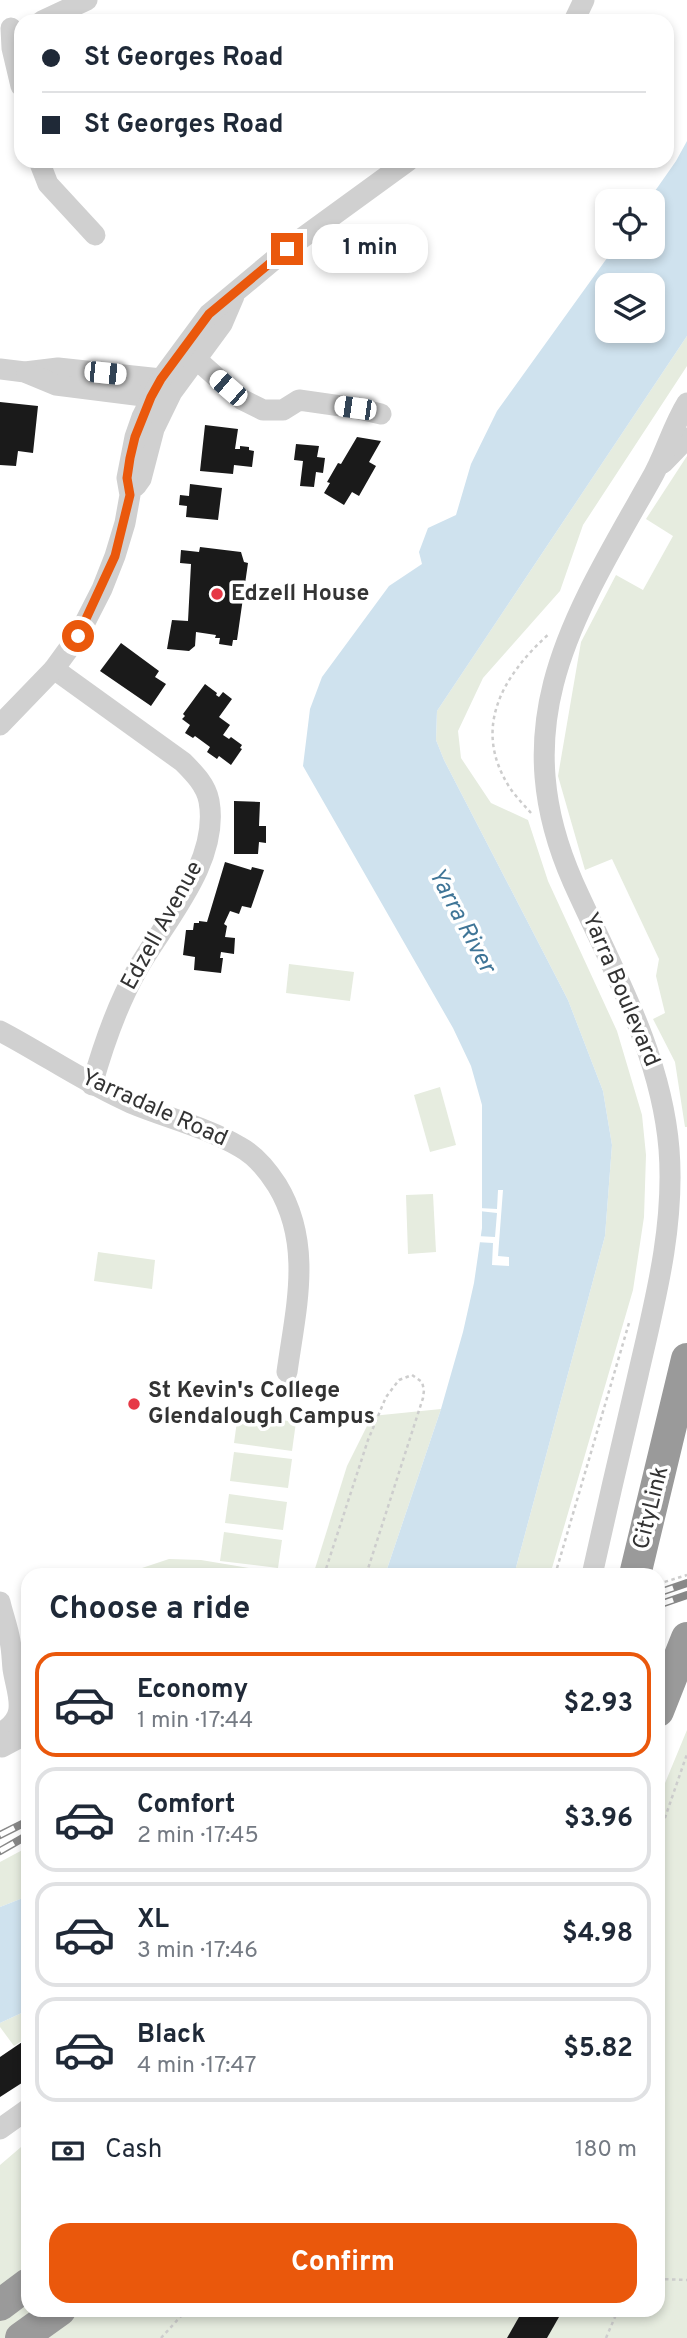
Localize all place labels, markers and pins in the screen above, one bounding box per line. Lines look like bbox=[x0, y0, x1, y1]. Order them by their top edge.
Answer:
place label: Edzell House bbox=[231, 580, 369, 609]
marker: Edzell House bbox=[209, 586, 225, 602]
place label: St Kevin's College Glendalough Campus bbox=[148, 1377, 375, 1432]
marker: St Kevin's College Glendalough Campus bbox=[126, 1396, 142, 1412]

